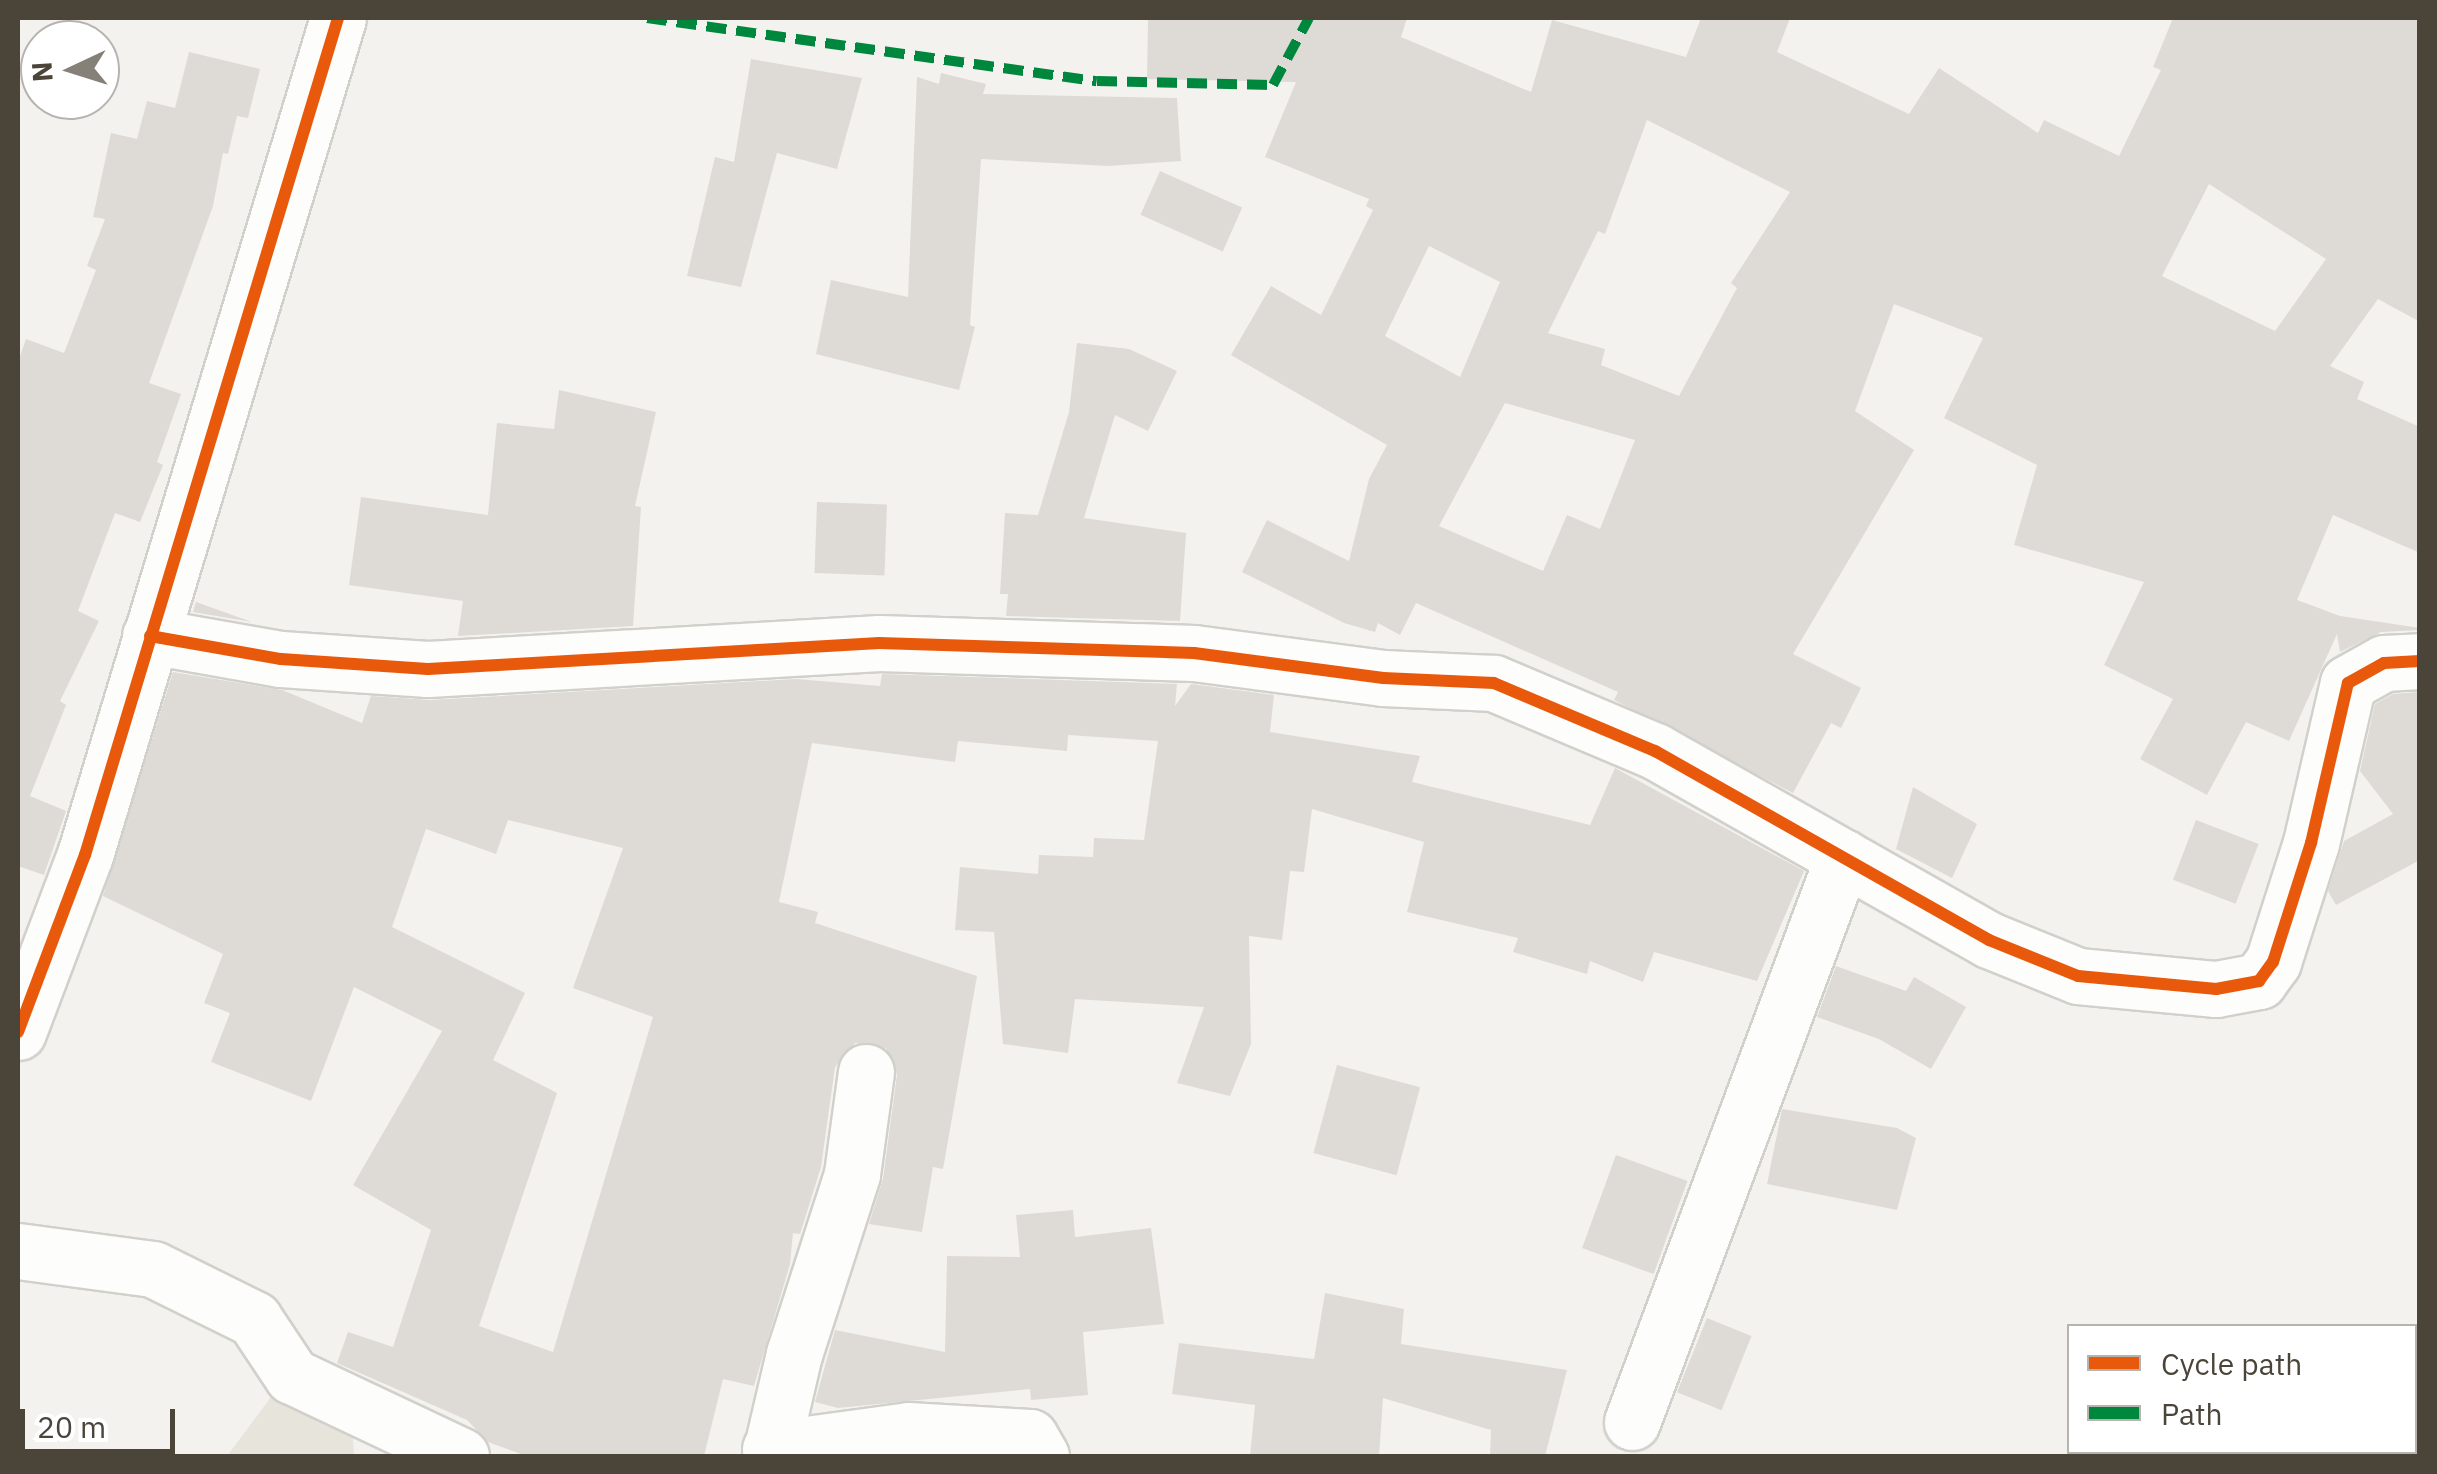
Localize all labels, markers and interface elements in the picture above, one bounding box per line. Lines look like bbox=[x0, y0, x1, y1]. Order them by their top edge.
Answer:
north arrow bbox=[20, 20, 120, 120]
text: N bbox=[22, 61, 61, 83]
legend bbox=[2067, 1324, 2417, 1454]
text: Cycle path bbox=[2161, 1344, 2302, 1383]
scale bar bbox=[25, 1389, 180, 1451]
text: Path bbox=[2161, 1394, 2222, 1433]
text: 20 m bbox=[37, 1407, 106, 1446]

